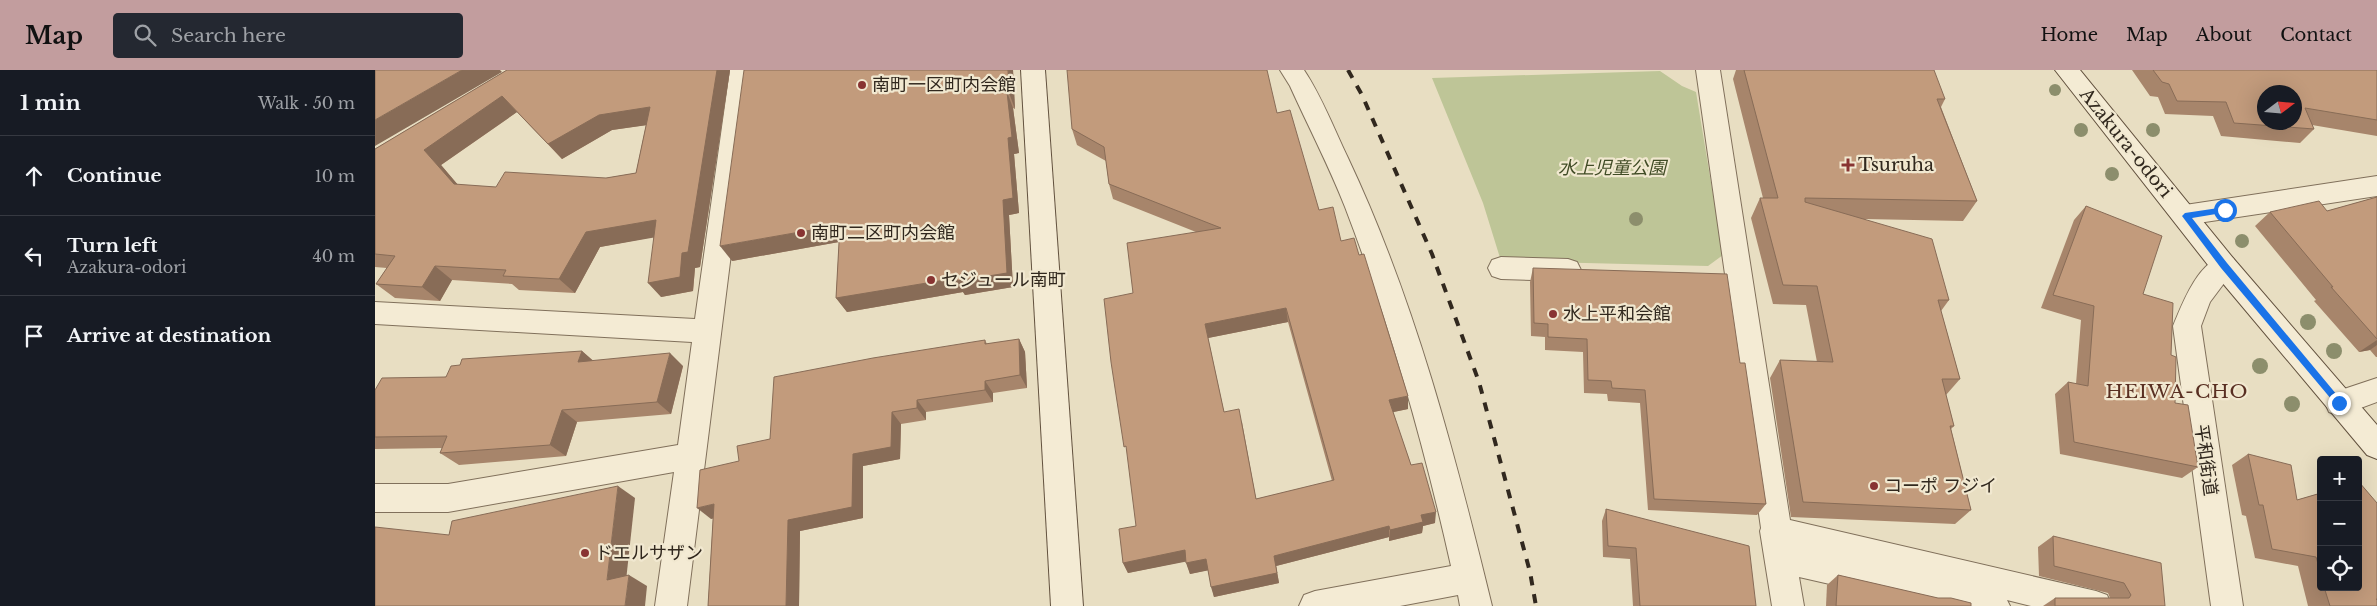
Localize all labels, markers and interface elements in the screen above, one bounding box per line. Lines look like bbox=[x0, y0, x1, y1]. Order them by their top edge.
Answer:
search box bbox=[113, 13, 463, 58]
text: Map bbox=[25, 21, 83, 50]
icon: search bbox=[131, 21, 159, 49]
text: Search here bbox=[171, 24, 286, 47]
text: Home bbox=[2040, 24, 2098, 46]
text: Map bbox=[2126, 24, 2168, 46]
text: About bbox=[2196, 24, 2252, 46]
text: Contact bbox=[2280, 24, 2352, 46]
place label: 南町一区町内会館 bbox=[872, 74, 1016, 96]
marker: 南町一区町内会館 bbox=[856, 79, 868, 91]
street label: Azakura-odori bbox=[2075, 83, 2177, 202]
north arrow bbox=[2257, 85, 2302, 130]
text: 1 min bbox=[20, 90, 81, 116]
text: Walk · 50 m bbox=[258, 93, 355, 113]
place label: Tsuruha bbox=[1858, 154, 1934, 176]
park label: 水上児童公園 bbox=[1558, 157, 1669, 179]
marker: Tsuruha bbox=[1842, 159, 1854, 171]
icon: ahead bbox=[20, 162, 48, 190]
text: Continue bbox=[67, 164, 162, 187]
text: 10 m bbox=[315, 166, 355, 186]
route start bbox=[2214, 199, 2237, 222]
place label: 南町二区町内会館 bbox=[811, 222, 955, 244]
marker: 南町二区町内会館 bbox=[795, 227, 807, 239]
text: Turn left bbox=[67, 234, 158, 257]
icon: left bbox=[20, 242, 48, 270]
text: 40 m bbox=[312, 246, 355, 266]
text: Azakura-odori bbox=[67, 257, 186, 277]
place label: セジュール南町 bbox=[941, 269, 1066, 291]
marker: セジュール南町 bbox=[925, 274, 937, 286]
place label: 水上平和会館 bbox=[1563, 303, 1671, 325]
marker: 水上平和会館 bbox=[1547, 308, 1559, 320]
icon: arrive bbox=[20, 322, 48, 350]
text: Arrive at destination bbox=[67, 324, 271, 347]
district label: HEIWA-CHO bbox=[2106, 380, 2248, 403]
route end bbox=[2328, 392, 2351, 415]
street label: 平和街道 bbox=[2190, 423, 2222, 497]
map controls bbox=[2317, 456, 2362, 591]
button: + bbox=[2317, 456, 2362, 501]
place label: コーポ フジイ bbox=[1884, 475, 1997, 497]
marker: コーポ フジイ bbox=[1868, 480, 1880, 492]
button: − bbox=[2317, 501, 2362, 546]
place label: ドエルサザン bbox=[595, 542, 703, 564]
button: locate bbox=[2317, 546, 2362, 591]
marker: ドエルサザン bbox=[579, 547, 591, 559]

